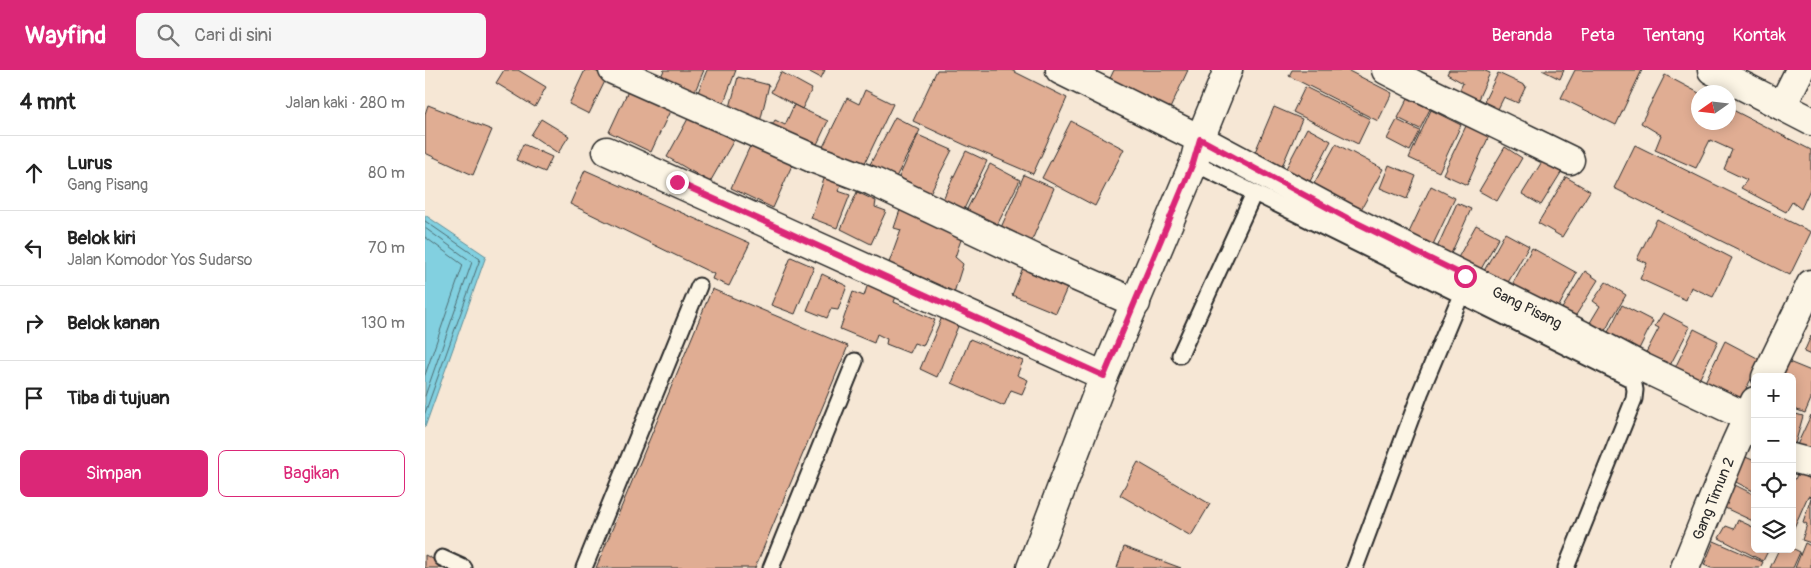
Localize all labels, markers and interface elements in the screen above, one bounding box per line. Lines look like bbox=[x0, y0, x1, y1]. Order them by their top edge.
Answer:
search box bbox=[136, 13, 486, 58]
text: Wayfind bbox=[25, 21, 106, 50]
icon: search bbox=[154, 21, 182, 49]
text: Cari di sini bbox=[194, 23, 272, 47]
text: Beranda bbox=[1492, 24, 1552, 47]
text: Peta bbox=[1580, 24, 1615, 47]
text: Tentang bbox=[1643, 24, 1705, 47]
text: Kontak bbox=[1733, 24, 1786, 47]
north arrow bbox=[1691, 85, 1736, 130]
text: 4 mnt bbox=[20, 89, 76, 116]
text: Jalan kaki · 280 m bbox=[285, 93, 405, 113]
text: Lurus bbox=[67, 151, 112, 175]
icon: ahead bbox=[20, 159, 48, 187]
text: 80 m bbox=[368, 163, 405, 183]
route end bbox=[666, 171, 689, 194]
text: Gang Pisang bbox=[67, 175, 148, 195]
text: Belok kiri bbox=[67, 226, 135, 250]
icon: left bbox=[20, 234, 48, 262]
text: 70 m bbox=[368, 238, 405, 258]
text: Jalan Komodor Yos Sudarso bbox=[67, 250, 252, 270]
route start bbox=[1454, 265, 1477, 288]
street label: Gang Pisang bbox=[1489, 282, 1565, 333]
icon: right bbox=[20, 309, 48, 337]
text: Belok kanan bbox=[67, 311, 160, 335]
text: 130 m bbox=[361, 313, 405, 333]
map controls bbox=[1751, 373, 1796, 553]
button: + bbox=[1751, 373, 1796, 418]
icon: arrive bbox=[20, 384, 48, 412]
text: Tiba di tujuan bbox=[67, 386, 170, 410]
button: − bbox=[1751, 418, 1796, 463]
button: Simpan bbox=[20, 450, 208, 497]
button: Bagikan bbox=[218, 450, 405, 497]
street label: Gang Timun 2 bbox=[1688, 454, 1739, 543]
button: locate bbox=[1751, 463, 1796, 508]
button: layers bbox=[1751, 508, 1796, 553]

